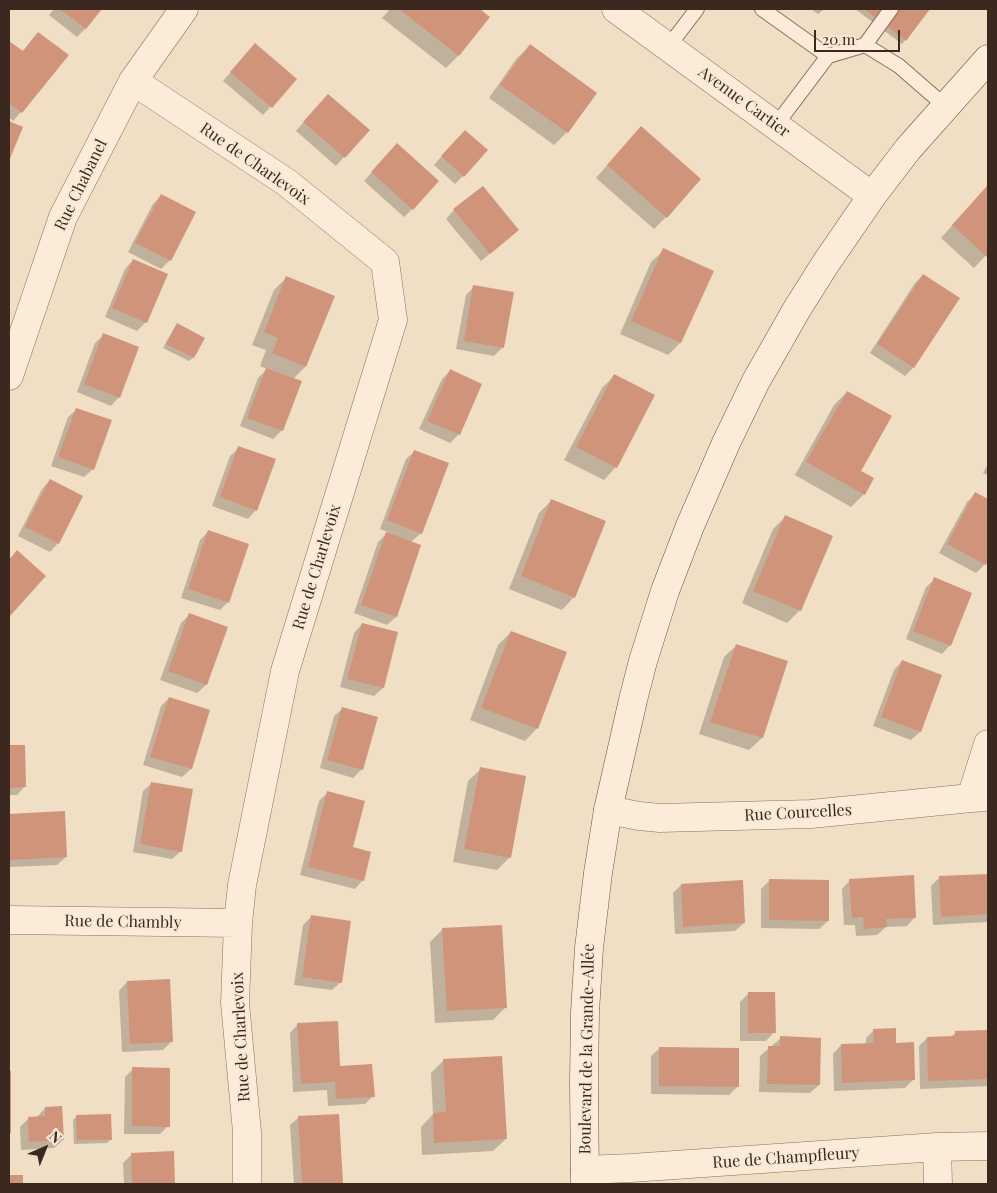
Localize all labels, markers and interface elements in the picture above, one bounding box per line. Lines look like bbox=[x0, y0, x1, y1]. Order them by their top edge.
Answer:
scale bar bbox=[817, 20, 903, 52]
text: 20 m bbox=[822, 29, 855, 49]
street label: Avenue Cartier bbox=[694, 62, 794, 142]
street label: Rue de Charlevoix bbox=[196, 119, 314, 209]
street label: Rue Chabanel bbox=[51, 136, 111, 234]
street label: Rue de Charlevoix bbox=[289, 502, 345, 632]
street label: Rue Courcelles bbox=[744, 801, 852, 825]
street label: Rue de Chambly bbox=[64, 911, 182, 933]
street label: Boulevard de la Grande-Allée bbox=[576, 944, 598, 1154]
street label: Rue de Charlevoix bbox=[228, 971, 254, 1103]
north arrow bbox=[20, 1123, 70, 1173]
text: N bbox=[46, 1126, 66, 1147]
street label: Rue de Champfleury bbox=[712, 1143, 860, 1173]

